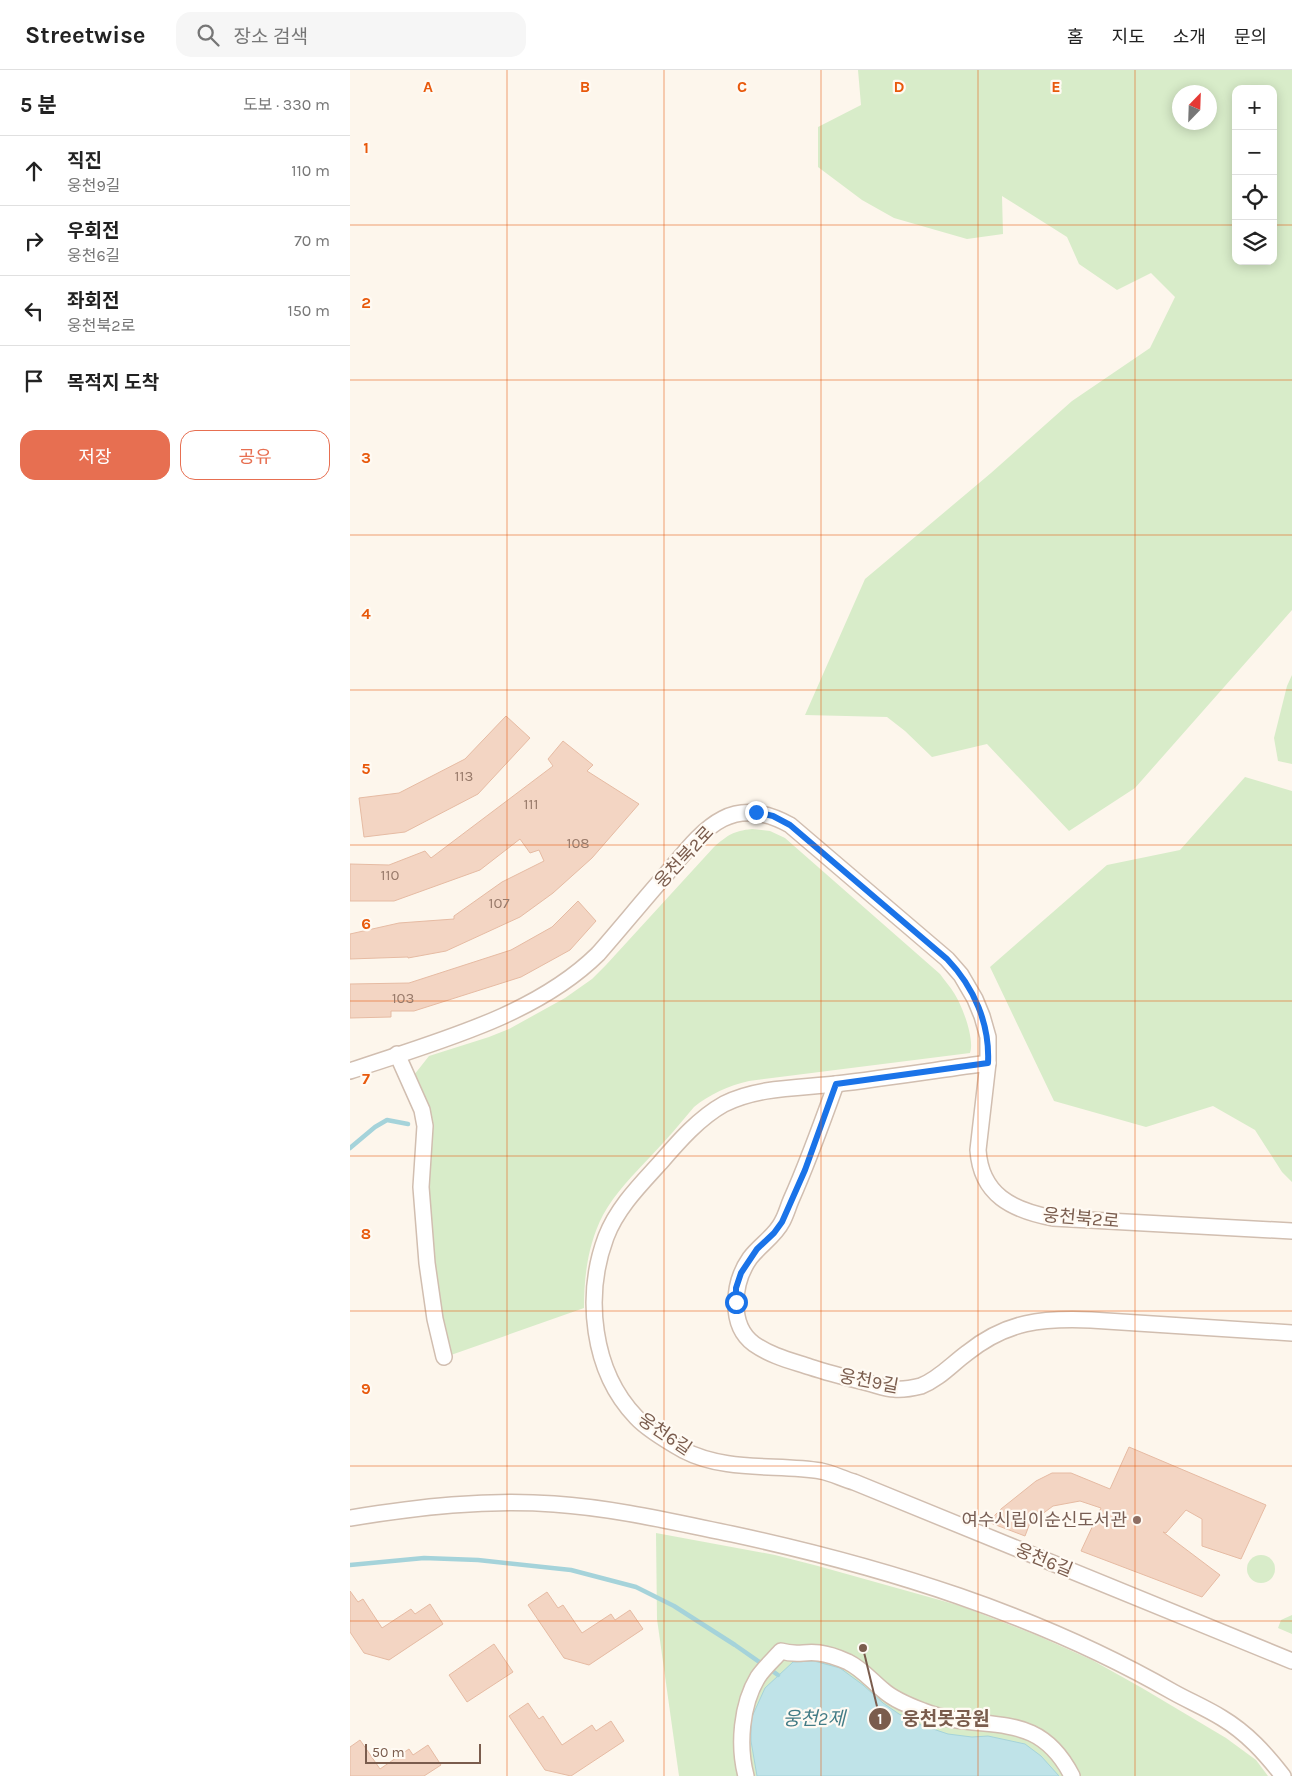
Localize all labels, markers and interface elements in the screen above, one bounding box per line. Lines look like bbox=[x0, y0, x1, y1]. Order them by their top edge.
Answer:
search box bbox=[176, 12, 526, 57]
text: Streetwise bbox=[25, 21, 146, 49]
icon: search bbox=[194, 21, 222, 49]
text: 장소 검색 bbox=[234, 26, 308, 48]
text: 홈 bbox=[1067, 26, 1084, 48]
text: 지도 bbox=[1112, 26, 1145, 48]
text: 소개 bbox=[1173, 26, 1206, 48]
text: 문의 bbox=[1234, 26, 1267, 48]
text: A bbox=[423, 77, 433, 96]
text: B bbox=[580, 77, 590, 96]
text: C bbox=[737, 77, 747, 96]
text: D bbox=[894, 77, 905, 96]
text: E bbox=[1051, 77, 1061, 96]
north arrow bbox=[1172, 85, 1217, 130]
map controls bbox=[1232, 85, 1277, 265]
button: + bbox=[1232, 85, 1277, 130]
text: 5 분 bbox=[20, 93, 57, 117]
text: 도보 · 330 m bbox=[243, 95, 330, 114]
button: − bbox=[1232, 130, 1277, 175]
text: 1 bbox=[363, 138, 369, 157]
text: 직진 bbox=[67, 150, 102, 172]
icon: ahead bbox=[20, 157, 48, 185]
text: 110 m bbox=[291, 161, 330, 180]
button: locate bbox=[1232, 175, 1277, 220]
text: 웅천9길 bbox=[67, 176, 120, 195]
text: 우회전 bbox=[67, 220, 119, 242]
button: layers bbox=[1232, 220, 1277, 265]
icon: right bbox=[20, 227, 48, 255]
text: 70 m bbox=[294, 231, 330, 250]
text: 웅천6길 bbox=[67, 246, 120, 265]
text: 좌회전 bbox=[67, 290, 119, 312]
text: 2 bbox=[361, 293, 371, 312]
icon: left bbox=[20, 297, 48, 325]
text: 150 m bbox=[287, 301, 330, 320]
text: 웅천북2로 bbox=[67, 316, 135, 335]
icon: arrive bbox=[20, 367, 48, 395]
text: 목적지 도착 bbox=[67, 372, 159, 394]
button: 저장 bbox=[20, 430, 170, 480]
button: 공유 bbox=[180, 430, 330, 480]
text: 3 bbox=[361, 448, 371, 467]
text: 4 bbox=[361, 604, 371, 623]
text: 5 bbox=[361, 759, 371, 778]
house number: 113 bbox=[455, 767, 473, 785]
house number: 111 bbox=[524, 795, 538, 813]
route end bbox=[745, 801, 768, 824]
street label: 웅천북2로 bbox=[650, 821, 718, 893]
house number: 108 bbox=[566, 834, 590, 852]
house number: 110 bbox=[381, 866, 400, 884]
house number: 107 bbox=[489, 894, 509, 912]
text: 6 bbox=[361, 914, 371, 933]
house number: 103 bbox=[392, 989, 414, 1007]
text: 7 bbox=[362, 1069, 370, 1088]
street label: 웅천북2로 bbox=[1042, 1204, 1120, 1232]
text: 8 bbox=[361, 1224, 371, 1243]
route start bbox=[725, 1291, 748, 1314]
street label: 웅천9길 bbox=[837, 1364, 901, 1398]
text: 9 bbox=[361, 1379, 371, 1398]
street label: 웅천6길 bbox=[634, 1408, 696, 1460]
place label: 여수시립이순신도서관 bbox=[961, 1509, 1127, 1531]
marker: 여수시립이순신도서관 bbox=[1131, 1514, 1143, 1526]
street label: 웅천6길 bbox=[1012, 1539, 1076, 1581]
callout: 웅천못공원 bbox=[867, 1702, 1000, 1736]
water label: 웅천2제 bbox=[783, 1708, 848, 1730]
text: 웅천못공원 bbox=[902, 1708, 990, 1730]
text: 1 bbox=[877, 1710, 883, 1728]
scale bar bbox=[365, 1741, 481, 1764]
text: 50 m bbox=[372, 1744, 405, 1761]

